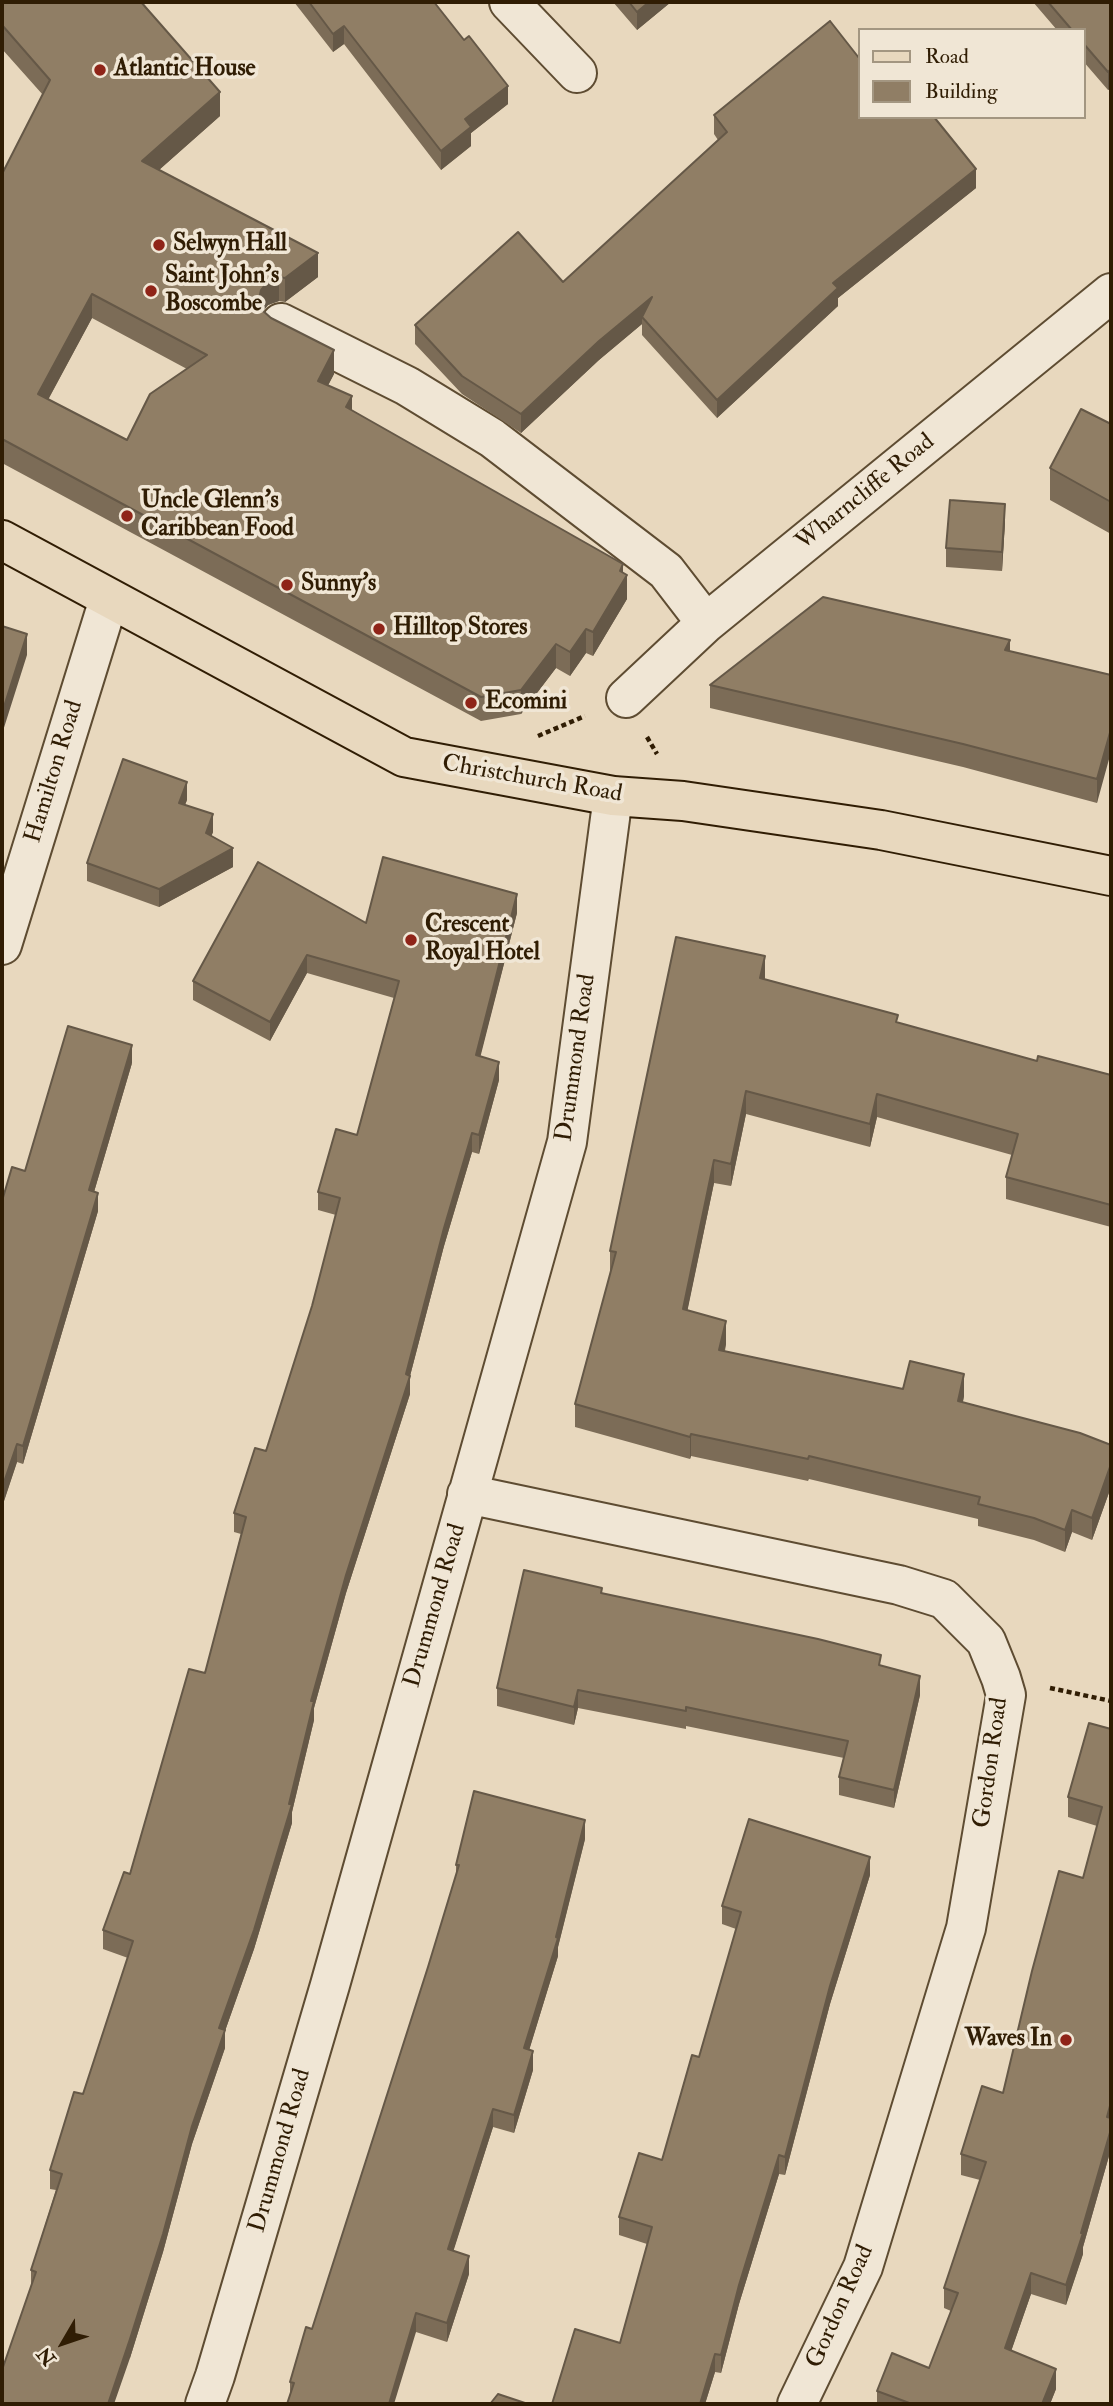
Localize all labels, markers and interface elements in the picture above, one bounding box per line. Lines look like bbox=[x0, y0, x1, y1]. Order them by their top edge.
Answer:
legend bbox=[858, 28, 1085, 119]
text: Road bbox=[925, 43, 969, 70]
place label: Atlantic House bbox=[114, 56, 256, 84]
marker: Atlantic House bbox=[92, 62, 108, 78]
text: Building bbox=[925, 78, 998, 105]
place label: Selwyn Hall bbox=[173, 231, 287, 259]
marker: Selwyn Hall bbox=[151, 237, 167, 253]
place label: Saint John's Boscombe bbox=[165, 263, 279, 319]
marker: Saint John's Boscombe bbox=[143, 283, 159, 299]
street label: Wharncliffe Road bbox=[791, 428, 941, 558]
place label: Uncle Glenn's Caribbean Food bbox=[141, 488, 294, 544]
marker: Uncle Glenn's Caribbean Food bbox=[119, 508, 135, 524]
place label: Sunny's bbox=[301, 571, 376, 599]
marker: Sunny's bbox=[279, 577, 295, 593]
place label: Hilltop Stores bbox=[393, 615, 527, 643]
marker: Hilltop Stores bbox=[371, 621, 387, 637]
place label: Ecomini bbox=[485, 689, 567, 717]
marker: Ecomini bbox=[463, 695, 479, 711]
street label: Hamilton Road bbox=[20, 697, 90, 847]
street label: Christchurch Road bbox=[440, 750, 624, 810]
place label: Crescent Royal Hotel bbox=[425, 912, 540, 968]
marker: Crescent Royal Hotel bbox=[403, 932, 419, 948]
street label: Drummond Road bbox=[551, 972, 603, 1144]
street label: Drummond Road bbox=[399, 1521, 473, 1691]
street label: Gordon Road bbox=[969, 1696, 1015, 1830]
place label: Waves In bbox=[965, 2026, 1052, 2054]
marker: Waves In bbox=[1058, 2032, 1074, 2048]
street label: Drummond Road bbox=[244, 2066, 318, 2236]
street label: Gordon Road bbox=[801, 2241, 881, 2373]
north arrow bbox=[28, 2308, 98, 2378]
text: N bbox=[32, 2342, 61, 2370]

